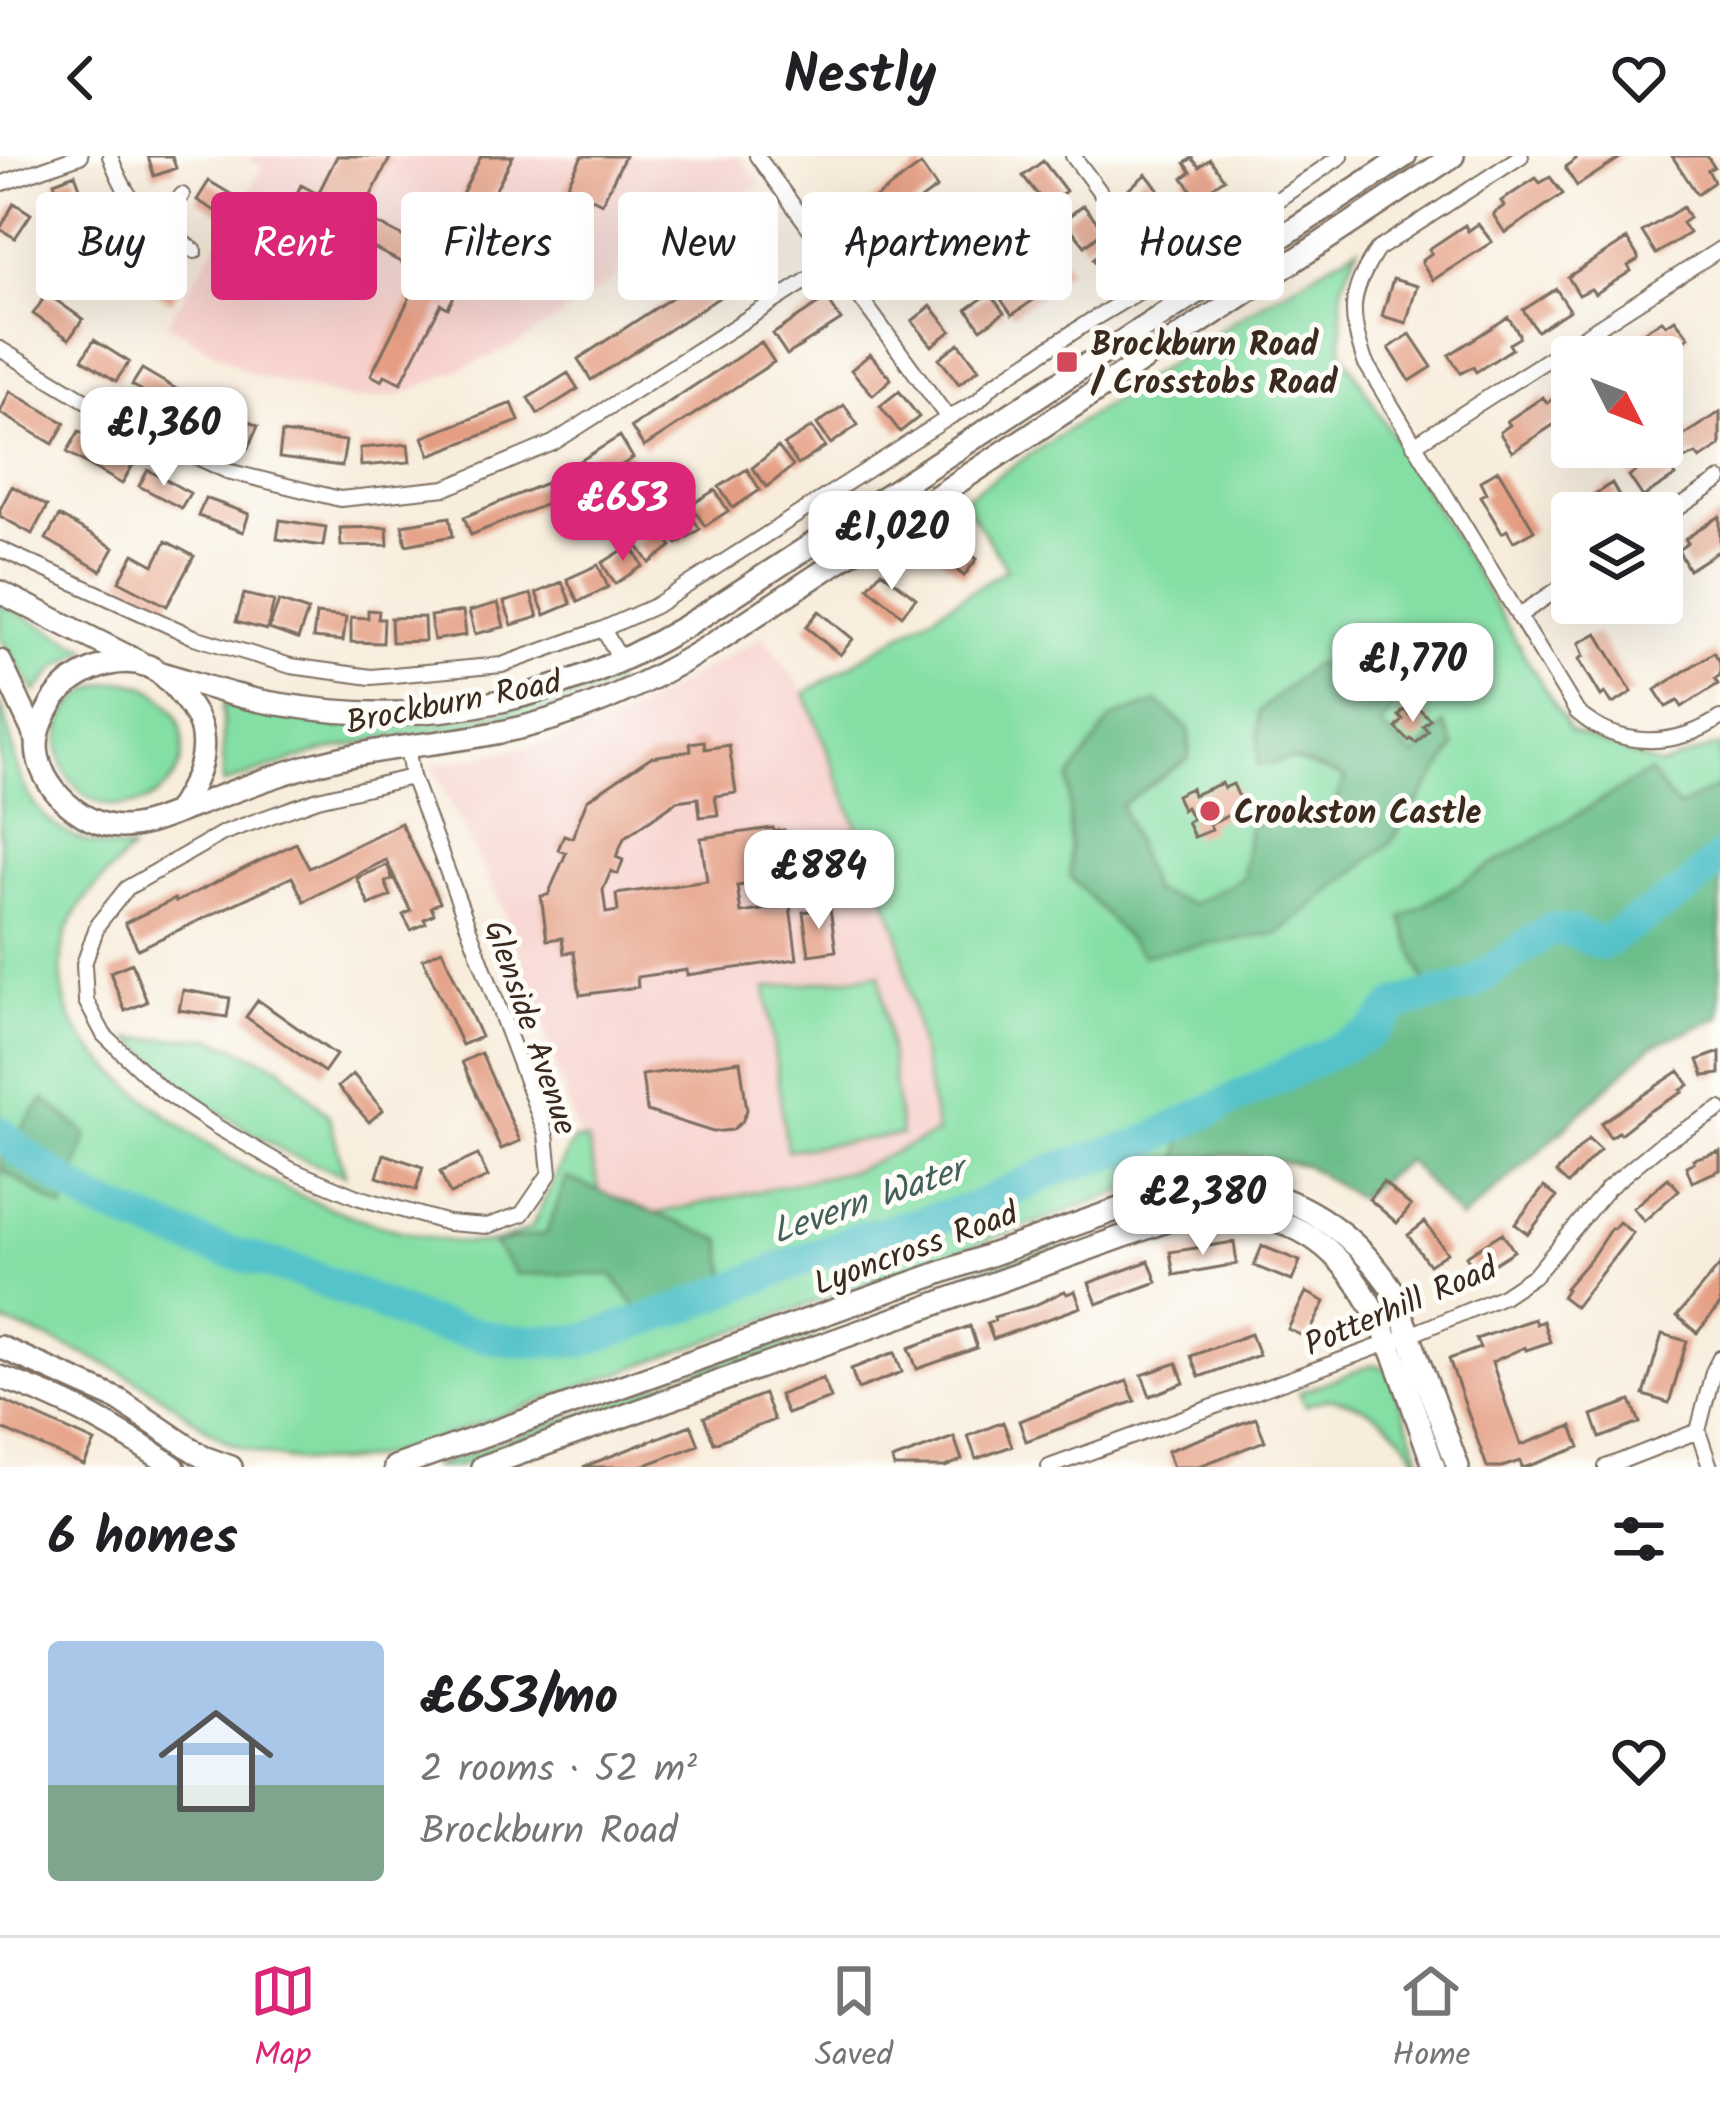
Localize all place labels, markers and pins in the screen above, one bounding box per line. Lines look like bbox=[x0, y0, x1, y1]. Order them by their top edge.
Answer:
place label: Brockburn Road / Crosstobs Road bbox=[1090, 320, 1339, 411]
marker: Brockburn Road / Crosstobs Road bbox=[1054, 349, 1080, 375]
pin: £1,360 bbox=[66, 387, 262, 489]
pin: £653 bbox=[552, 462, 694, 564]
pin: £1,020 bbox=[794, 491, 990, 593]
pin: £1,770 bbox=[1315, 623, 1511, 725]
place label: Crookston Castle bbox=[1234, 788, 1481, 841]
marker: Crookston Castle bbox=[1197, 798, 1223, 824]
pin: £884 bbox=[748, 830, 890, 932]
pin: £2,380 bbox=[1105, 1156, 1301, 1258]

